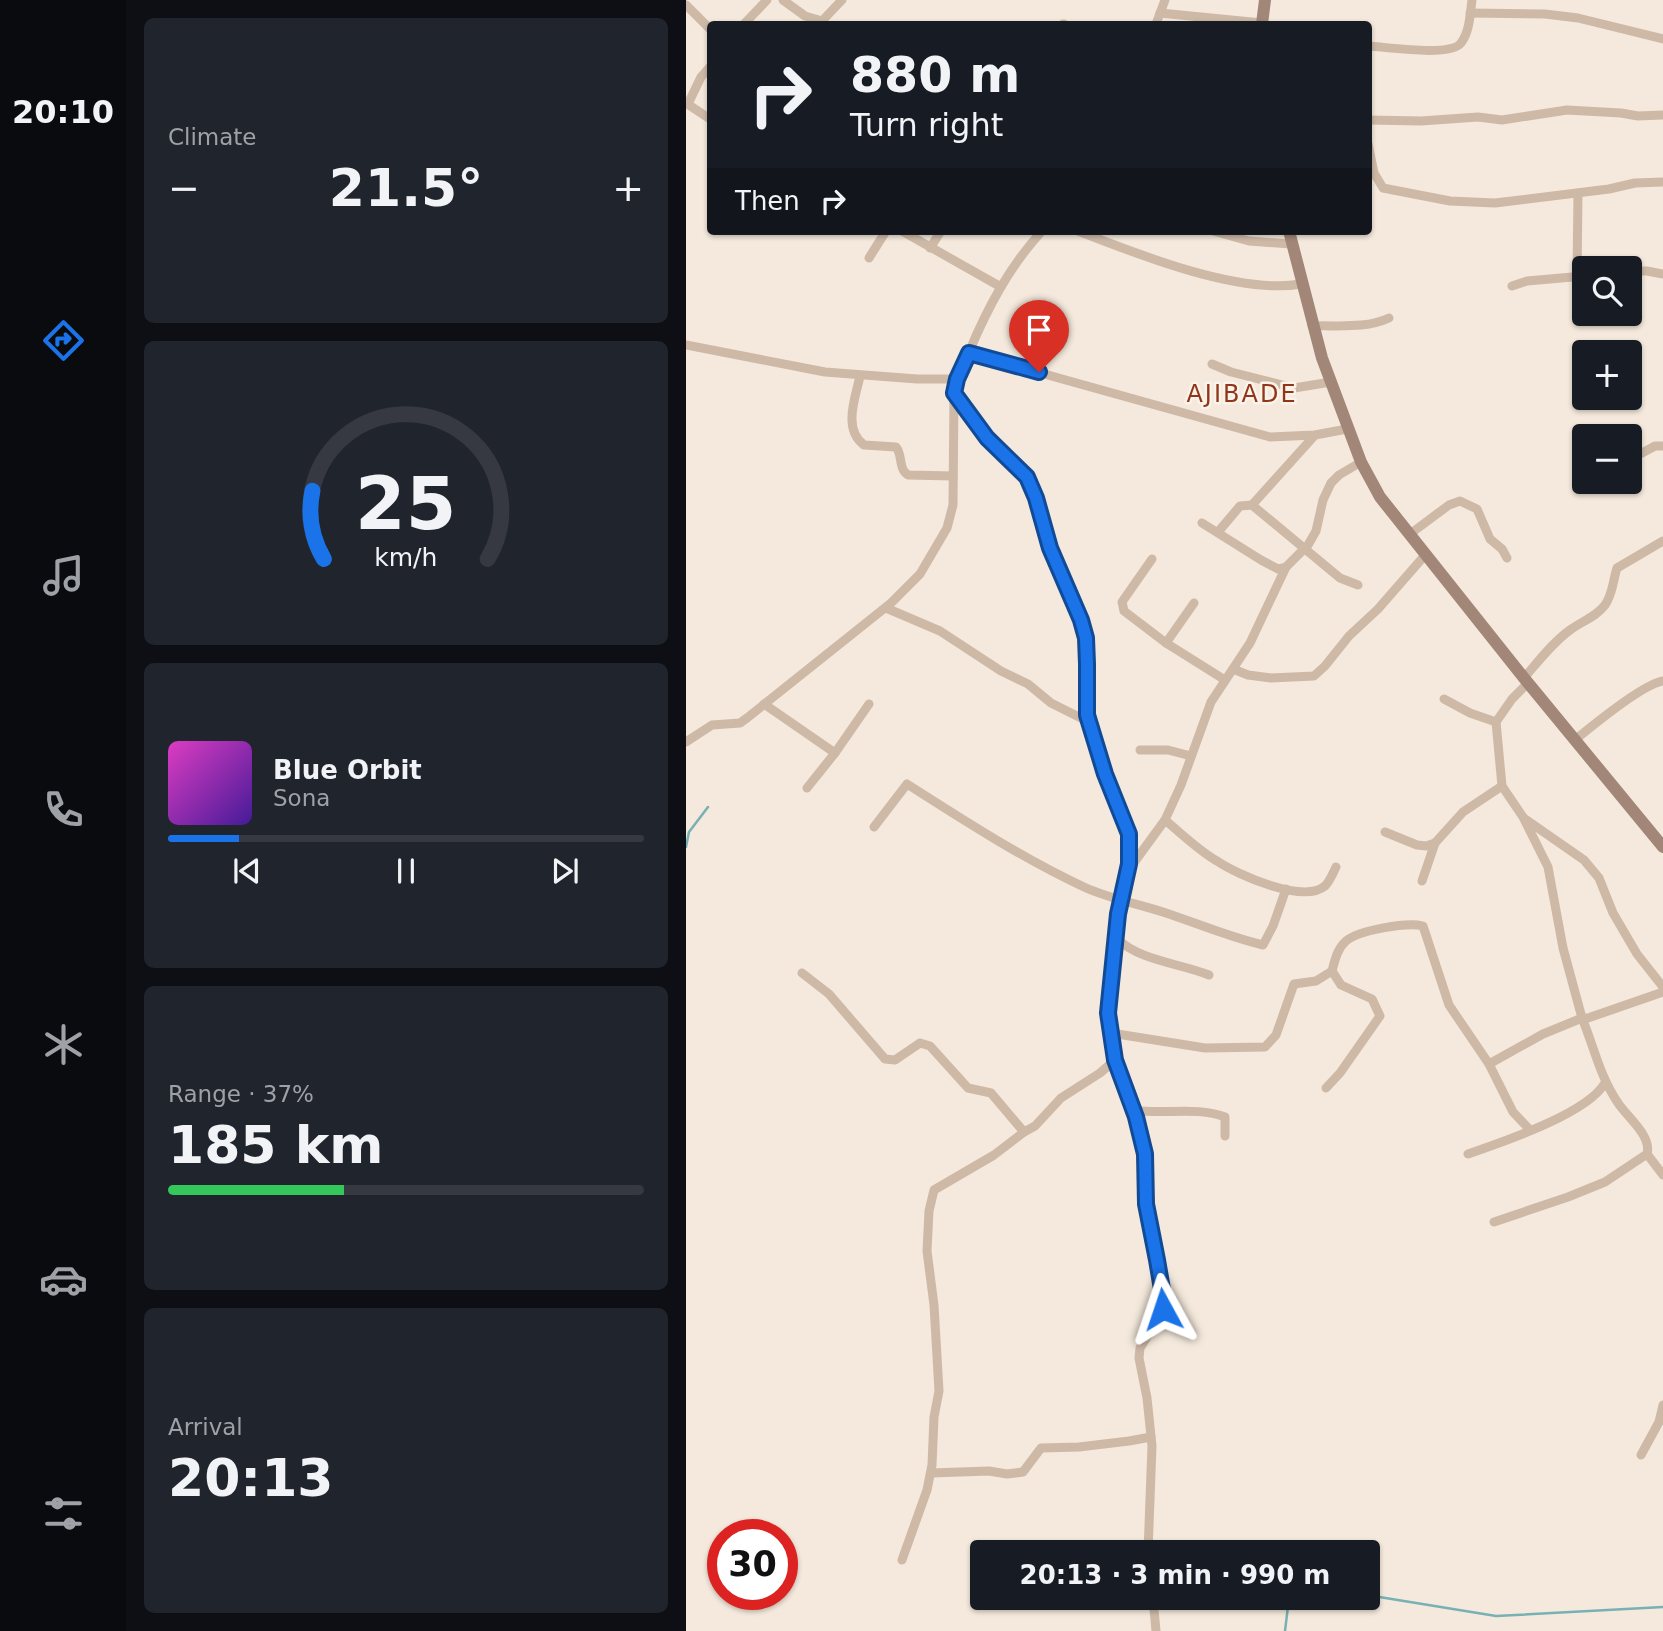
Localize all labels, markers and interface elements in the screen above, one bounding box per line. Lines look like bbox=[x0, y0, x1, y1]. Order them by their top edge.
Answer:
text: 880 m bbox=[850, 47, 1020, 104]
icon: right bbox=[735, 49, 826, 140]
text: 20:10 bbox=[12, 93, 114, 131]
text: Turn right bbox=[850, 106, 1003, 144]
text: Climate bbox=[168, 124, 257, 150]
text: 21.5° bbox=[329, 158, 483, 218]
text: − bbox=[168, 166, 200, 210]
text: + bbox=[612, 166, 644, 210]
icon: right bbox=[814, 182, 852, 220]
text: Then bbox=[735, 186, 800, 216]
map controls bbox=[1572, 256, 1642, 494]
button: search bbox=[1572, 256, 1642, 326]
pin bbox=[1009, 300, 1069, 372]
icon: arrive bbox=[1020, 311, 1058, 349]
icon: directions bbox=[39, 316, 88, 365]
button: + bbox=[1572, 340, 1642, 410]
district label: AJIBADE bbox=[1186, 380, 1298, 408]
button: − bbox=[1572, 424, 1642, 494]
text: 25 bbox=[355, 461, 457, 546]
text: km/h bbox=[374, 543, 438, 572]
icon: music bbox=[39, 551, 88, 600]
text: Blue Orbit bbox=[273, 755, 422, 785]
icon: phone bbox=[39, 785, 88, 834]
text: Sona bbox=[273, 785, 330, 811]
icon: previous bbox=[228, 852, 266, 890]
icon: pause bbox=[387, 852, 425, 890]
icon: next bbox=[546, 852, 584, 890]
icon: climate bbox=[39, 1020, 88, 1069]
text: Range · 37% bbox=[168, 1081, 314, 1107]
text: 185 km bbox=[168, 1115, 383, 1175]
icon: car bbox=[39, 1255, 88, 1304]
position arrow bbox=[1126, 1272, 1200, 1346]
text: Arrival bbox=[168, 1414, 243, 1440]
text: 20:13 bbox=[168, 1448, 334, 1508]
icon: filters bbox=[39, 1489, 88, 1538]
speed limit sign: 30 bbox=[707, 1519, 798, 1610]
text: 20:13 · 3 min · 990 m bbox=[1020, 1560, 1330, 1590]

